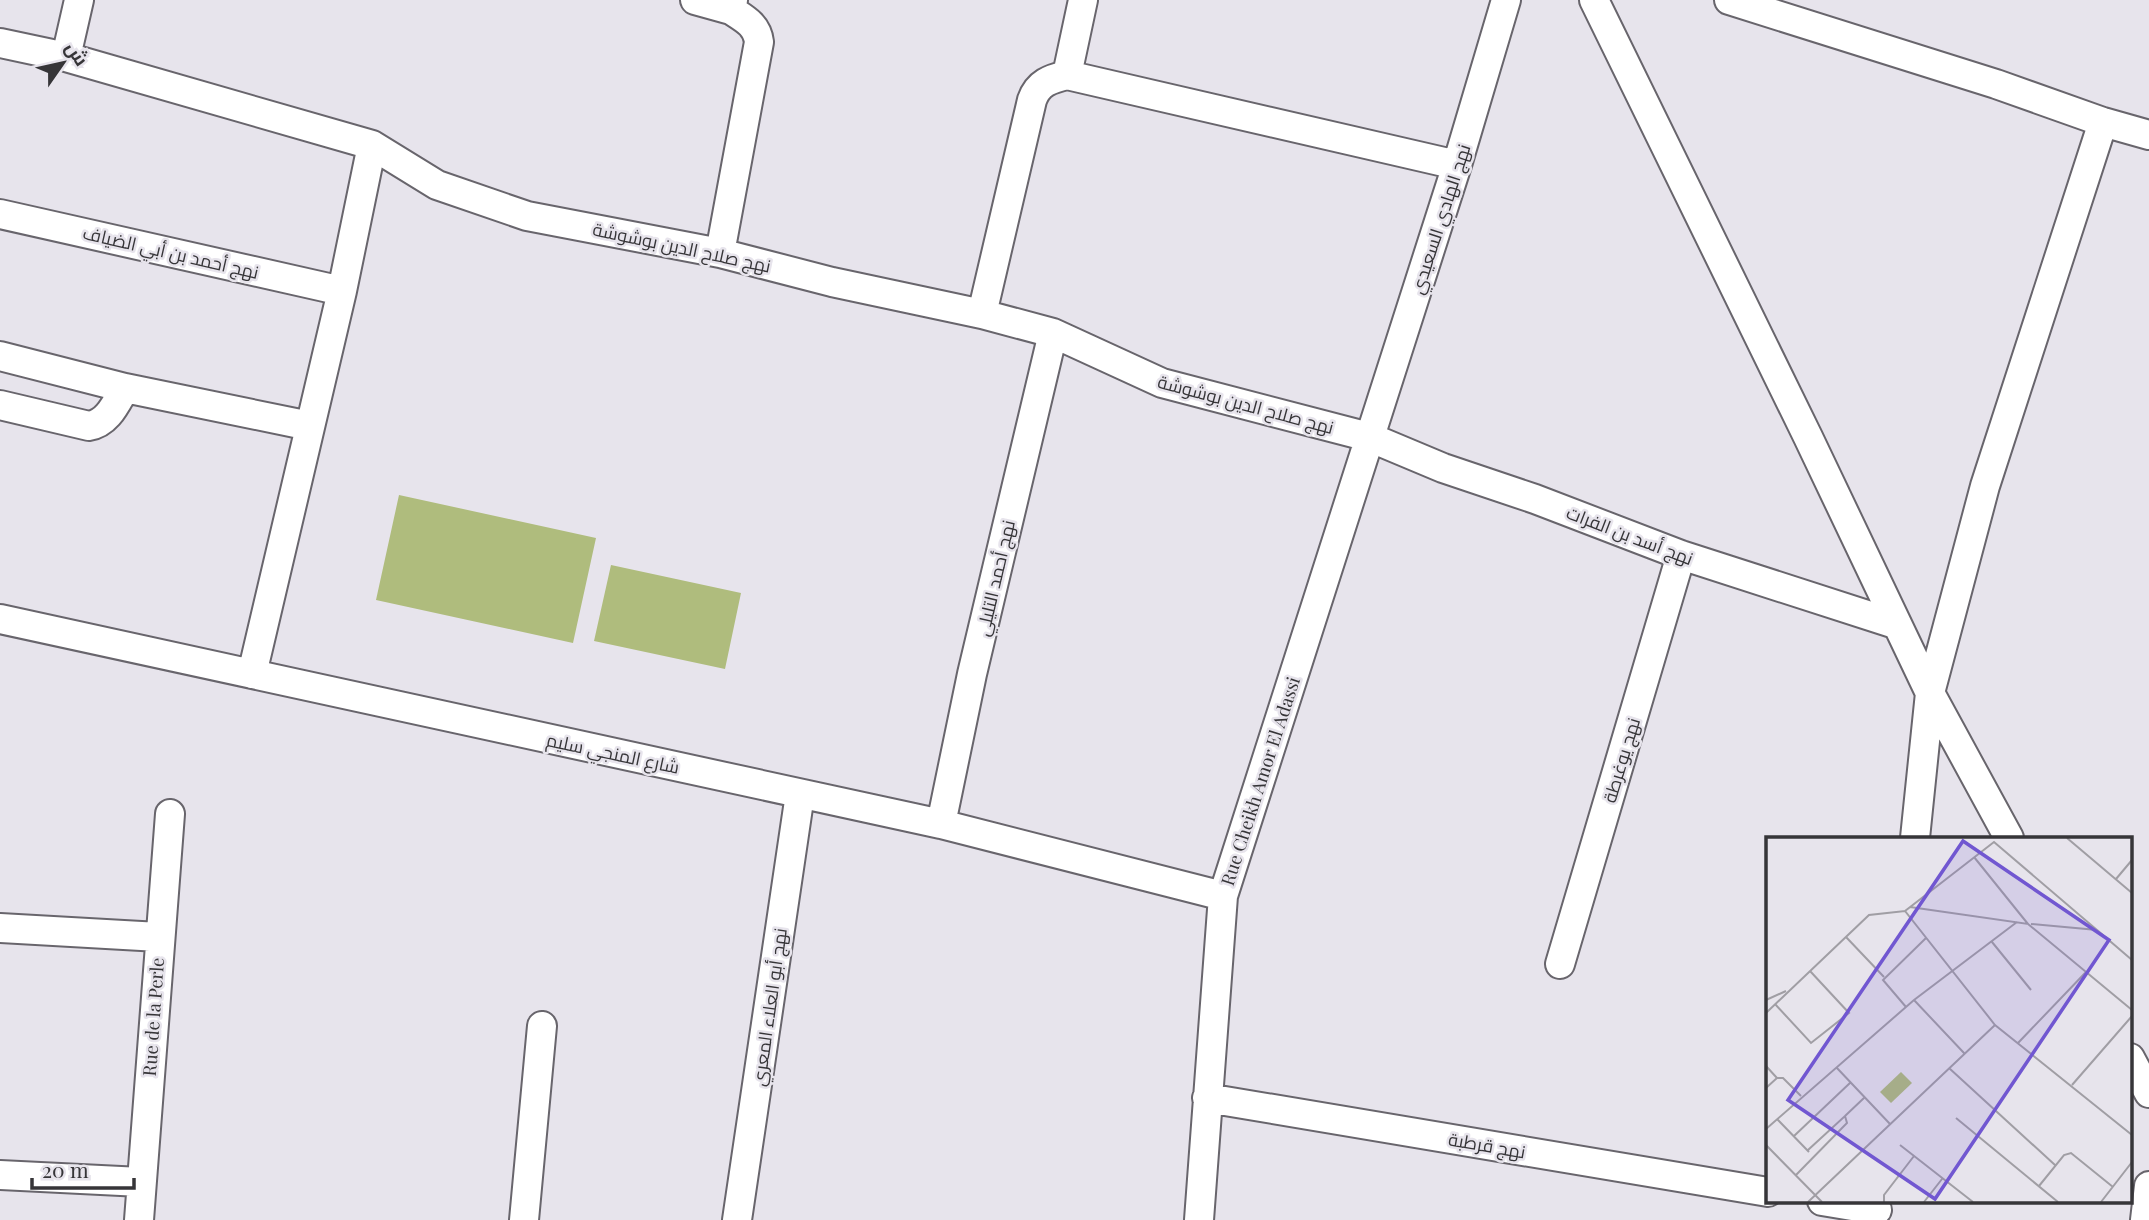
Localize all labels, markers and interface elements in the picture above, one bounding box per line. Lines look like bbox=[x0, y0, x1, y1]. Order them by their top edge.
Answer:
north arrow bbox=[28, 28, 98, 98]
text: ش bbox=[60, 36, 96, 70]
street label: نهج الهادي السعيدي bbox=[1404, 141, 1478, 298]
street label: نهج صلاح الدين بوشوشة bbox=[591, 216, 773, 279]
street label: نهج أحمد بن أبي الضياف bbox=[80, 220, 261, 287]
street label: نهج صلاح الدين بوشوشة bbox=[1155, 369, 1337, 440]
street label: نهج أسد بن الفرات bbox=[1563, 500, 1697, 571]
street label: نهج أحمد التليلي bbox=[970, 518, 1023, 639]
street label: Rue Cheikh Amor El Adassi bbox=[1215, 673, 1305, 889]
street label: نهج يوغرطة bbox=[1597, 715, 1646, 806]
street label: شارع المنجي سليم bbox=[544, 727, 682, 782]
inset map bbox=[1766, 837, 2132, 1202]
street label: نهج أبو العلاء المعري bbox=[746, 926, 795, 1088]
street label: Rue de la Perle bbox=[137, 957, 169, 1077]
street label: نهج قرطبة bbox=[1446, 1126, 1527, 1165]
scale bar bbox=[32, 1146, 133, 1190]
text: 20 m bbox=[42, 1155, 89, 1183]

